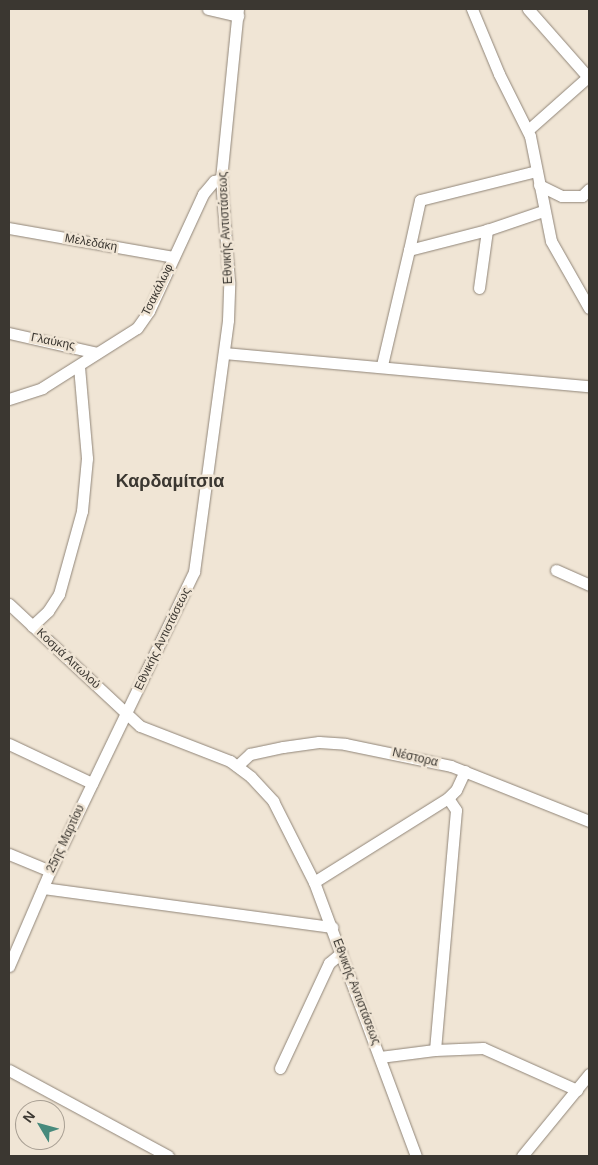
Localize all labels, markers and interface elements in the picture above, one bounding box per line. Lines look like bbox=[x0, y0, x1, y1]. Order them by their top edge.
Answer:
street label: Εθνικής Αντιστάσεως bbox=[216, 171, 236, 285]
street label: Μελεδάκη bbox=[64, 231, 118, 255]
street label: Τσακάλωφ bbox=[139, 262, 177, 318]
street label: Γλαύκης bbox=[30, 331, 76, 353]
district label: Καρδαμίτσια bbox=[116, 470, 224, 492]
street label: Εθνικής Αντιστάσεως bbox=[132, 585, 194, 693]
street label: Κοσμά Αιτωλού bbox=[33, 626, 103, 692]
street label: Νέστορα bbox=[391, 746, 439, 770]
street label: 25ης Μαρτίου bbox=[44, 803, 88, 875]
street label: Εθνικής Αντιστάσεως bbox=[329, 937, 383, 1047]
north arrow bbox=[15, 1100, 65, 1150]
text: N bbox=[19, 1108, 38, 1125]

